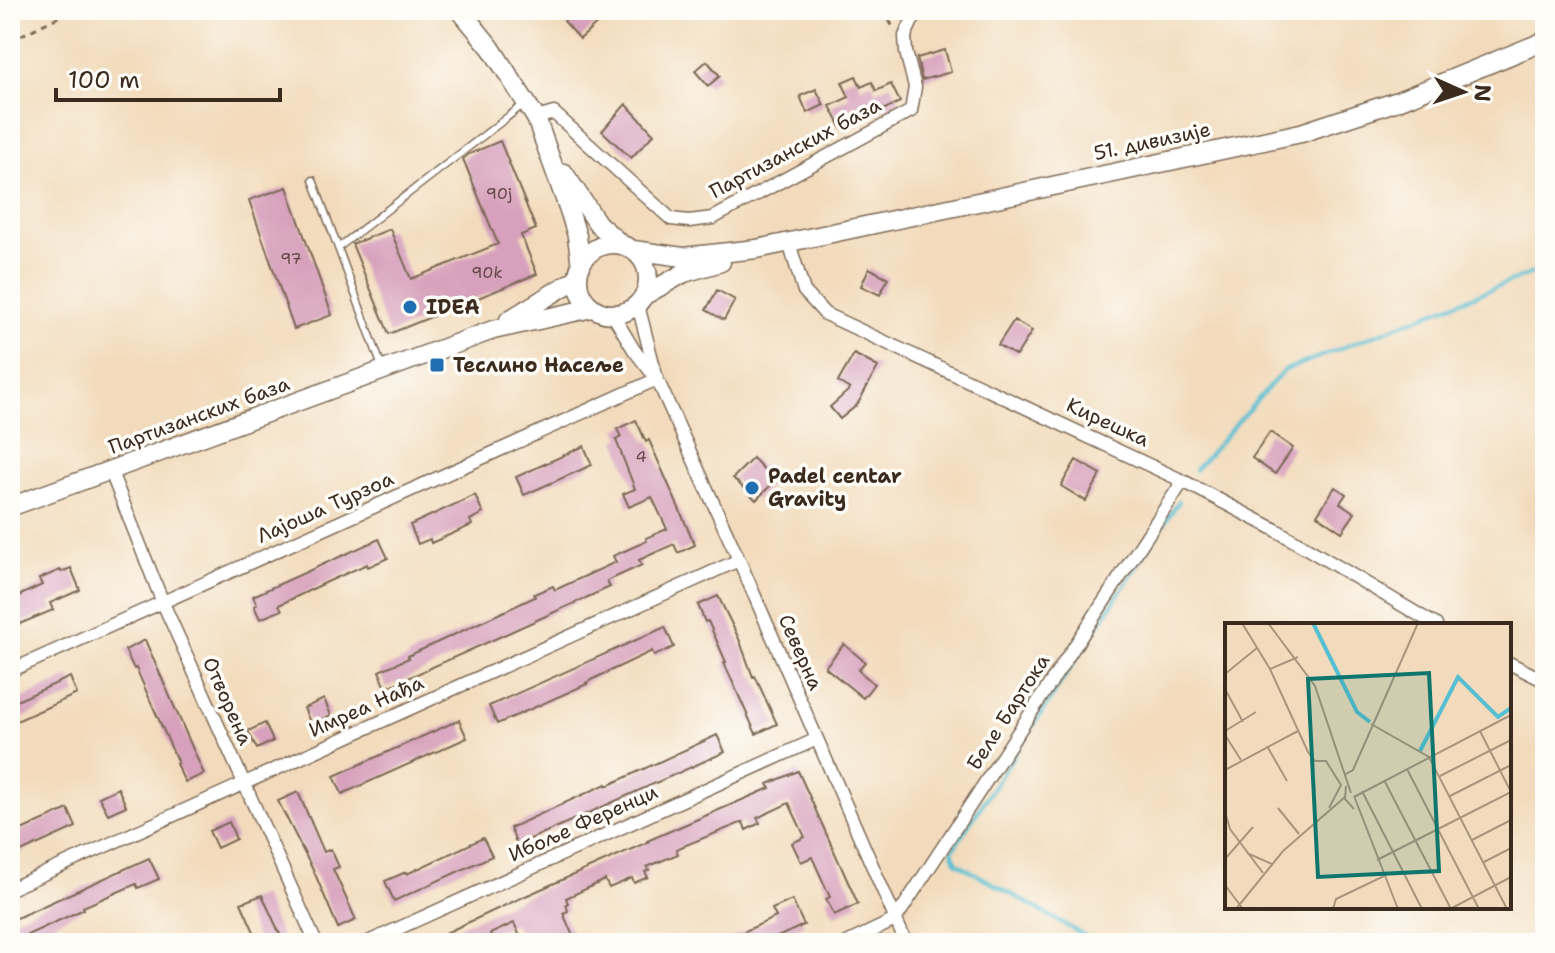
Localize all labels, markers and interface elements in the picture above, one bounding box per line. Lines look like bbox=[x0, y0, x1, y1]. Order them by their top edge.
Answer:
scale bar bbox=[56, 52, 280, 102]
north arrow bbox=[1423, 52, 1503, 132]
text: 100 m bbox=[68, 64, 140, 96]
text: N bbox=[1468, 84, 1497, 102]
street label: Партизанских база bbox=[705, 92, 886, 204]
street label: 51. дивизије bbox=[1091, 116, 1213, 166]
house number: 90j bbox=[486, 183, 512, 204]
house number: 97 bbox=[280, 248, 302, 269]
house number: 90k bbox=[471, 262, 503, 283]
place label: IDEA bbox=[426, 294, 480, 320]
marker: IDEA bbox=[401, 298, 419, 316]
place label: Теслино Насеље bbox=[453, 352, 624, 378]
marker: Теслино Насеље bbox=[428, 356, 446, 374]
street label: Партизанских база bbox=[105, 370, 293, 460]
street label: Кирешка bbox=[1063, 392, 1154, 453]
house number: 4 bbox=[635, 446, 647, 467]
place label: Padel centar Gravity bbox=[768, 463, 902, 512]
street label: Лајоша Турзоа bbox=[253, 465, 398, 549]
marker: Padel centar Gravity bbox=[743, 479, 761, 497]
street label: Северна bbox=[773, 610, 829, 694]
inset map bbox=[1225, 623, 1511, 909]
street label: Беле Бартока bbox=[961, 648, 1056, 775]
street label: Отворена bbox=[197, 653, 259, 750]
street label: Имреа Нађа bbox=[305, 669, 428, 743]
street label: Ибоље Ференци bbox=[504, 778, 662, 868]

